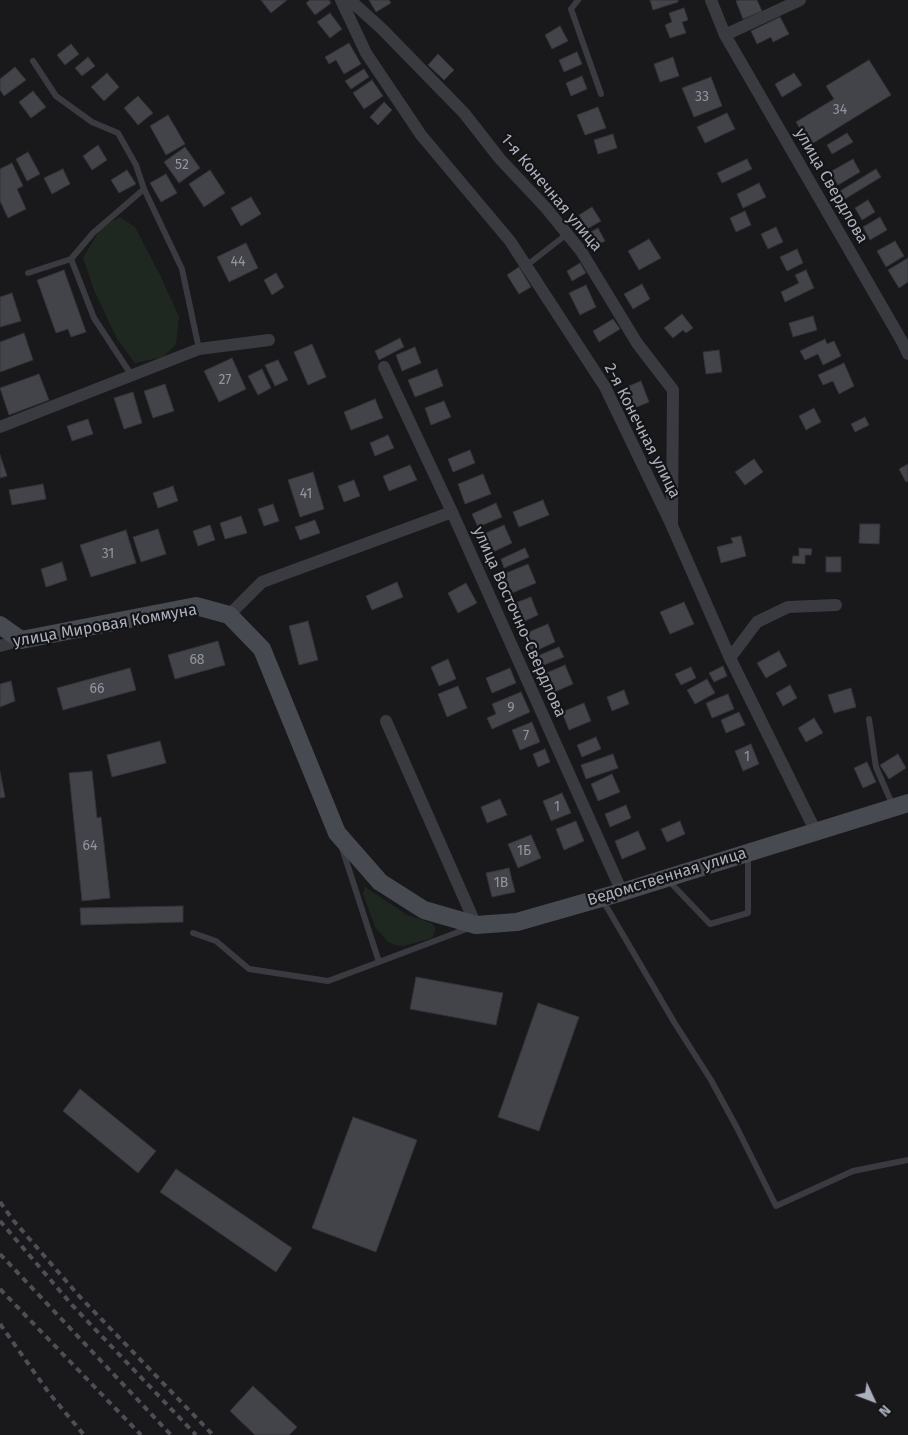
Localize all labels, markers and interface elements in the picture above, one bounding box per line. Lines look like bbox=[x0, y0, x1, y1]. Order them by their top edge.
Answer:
house number: 33 bbox=[695, 89, 709, 105]
house number: 34 bbox=[833, 102, 847, 118]
street label: улица Свердлова bbox=[790, 125, 872, 247]
street label: 1-я Конечная улица bbox=[496, 130, 606, 256]
house number: 52 bbox=[175, 157, 189, 173]
house number: 44 bbox=[231, 254, 245, 270]
street label: 2-я Конечная улица bbox=[600, 360, 684, 502]
house number: 27 bbox=[218, 372, 232, 388]
house number: 41 bbox=[300, 486, 312, 502]
street label: улица Восточно-Свердлова bbox=[468, 524, 570, 720]
house number: 31 bbox=[102, 546, 114, 562]
street label: улица Мировая Коммуна bbox=[12, 600, 198, 652]
house number: 68 bbox=[189, 652, 205, 668]
house number: 66 bbox=[90, 681, 104, 697]
house number: 9 bbox=[507, 700, 515, 716]
house number: 7 bbox=[523, 728, 529, 744]
house number: 1 bbox=[744, 749, 750, 765]
house number: 1 bbox=[554, 799, 560, 815]
house number: 64 bbox=[83, 838, 97, 854]
house number: 1Б bbox=[517, 843, 531, 859]
street label: Ведомственная улица bbox=[585, 844, 749, 910]
house number: 1В bbox=[494, 875, 508, 891]
north arrow bbox=[848, 1375, 898, 1425]
text: N bbox=[875, 1401, 894, 1420]

